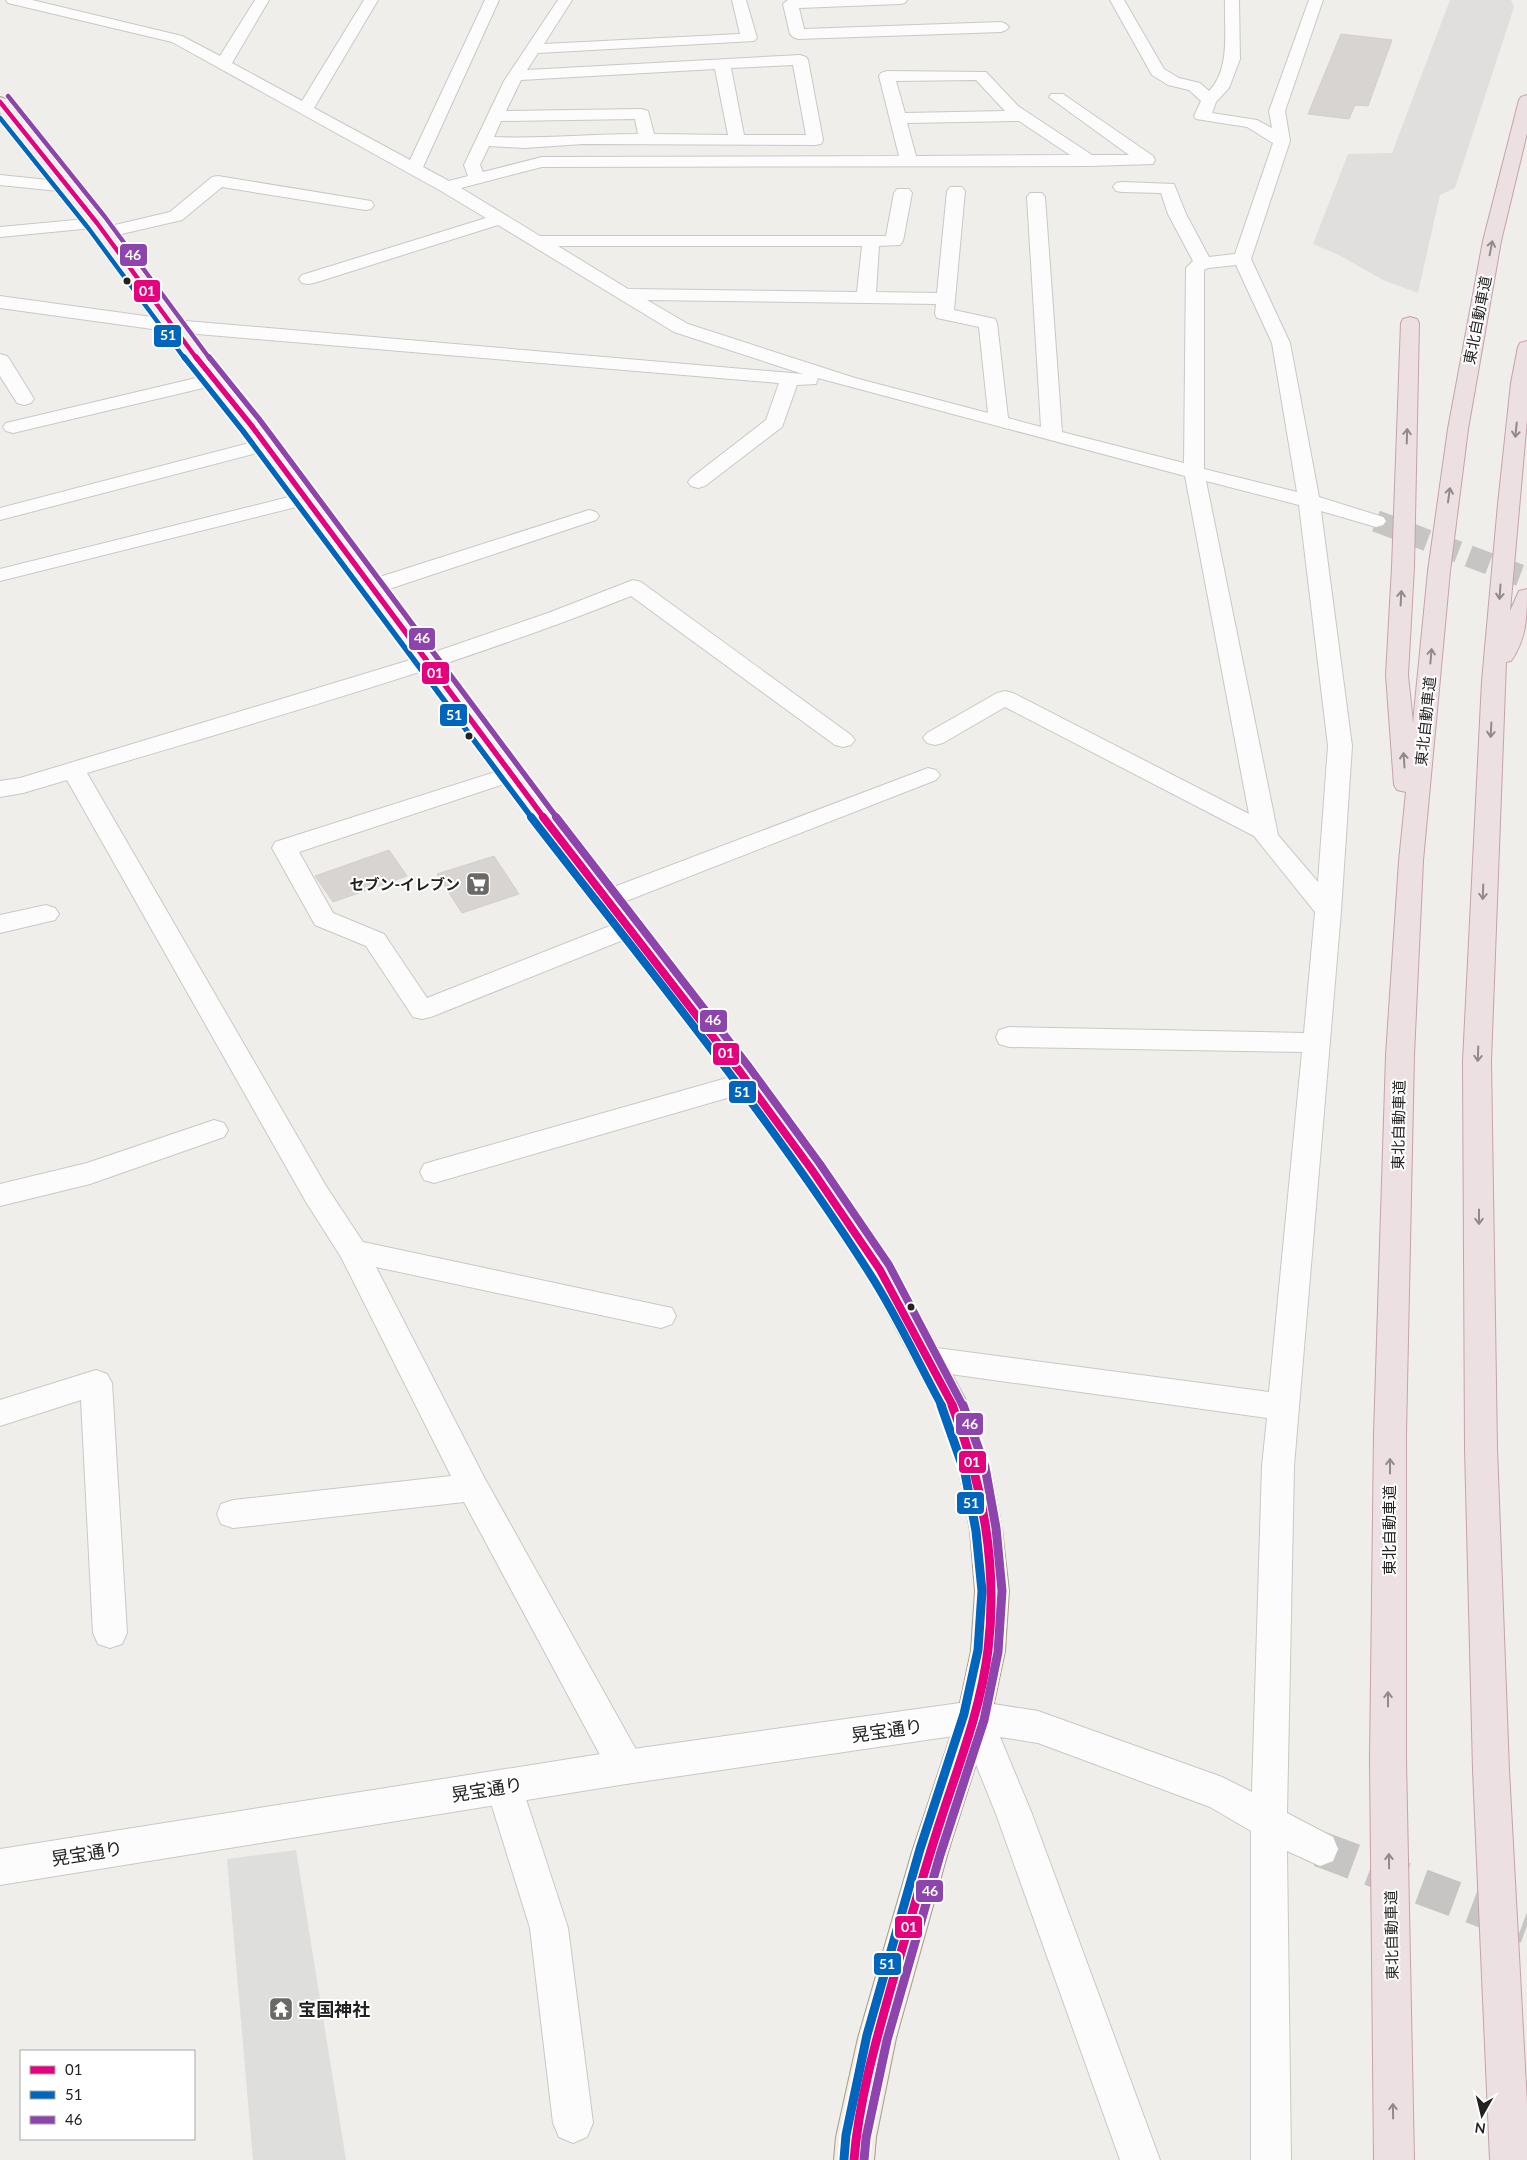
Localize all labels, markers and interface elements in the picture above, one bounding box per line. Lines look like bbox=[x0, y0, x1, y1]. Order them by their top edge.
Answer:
one-way arrow bbox=[1486, 240, 1496, 256]
line badge: 46 bbox=[119, 243, 148, 267]
text: 46 bbox=[125, 246, 141, 263]
street label: 東北自動車道 bbox=[1460, 274, 1494, 366]
unlabelled marker bbox=[122, 276, 132, 286]
line badge: 01 bbox=[133, 279, 161, 303]
text: 01 bbox=[139, 282, 155, 299]
line badge: 51 bbox=[153, 324, 182, 348]
text: 51 bbox=[160, 326, 176, 343]
one-way arrow bbox=[1511, 422, 1521, 438]
one-way arrow bbox=[1402, 428, 1411, 444]
one-way arrow bbox=[1444, 487, 1454, 503]
one-way arrow bbox=[1495, 584, 1504, 600]
one-way arrow bbox=[1397, 590, 1406, 606]
line badge: 46 bbox=[408, 627, 436, 651]
text: 46 bbox=[414, 629, 430, 646]
one-way arrow bbox=[1426, 648, 1436, 664]
line badge: 01 bbox=[421, 661, 450, 685]
text: 01 bbox=[427, 664, 443, 681]
street label: 東北自動車道 bbox=[1411, 675, 1439, 767]
line badge: 51 bbox=[439, 703, 468, 727]
text: 51 bbox=[446, 706, 462, 723]
one-way arrow bbox=[1486, 721, 1495, 737]
unlabelled marker bbox=[464, 731, 474, 741]
one-way arrow bbox=[1399, 753, 1408, 769]
supermarket icon: セブン-イレブン bbox=[465, 871, 491, 897]
place label: セブン-イレブン bbox=[349, 875, 460, 893]
one-way arrow bbox=[1479, 884, 1488, 900]
line badge: 46 bbox=[699, 1009, 728, 1033]
text: 46 bbox=[705, 1011, 721, 1028]
line badge: 01 bbox=[712, 1042, 740, 1066]
text: 01 bbox=[718, 1044, 734, 1061]
one-way arrow bbox=[1473, 1046, 1482, 1062]
line badge: 51 bbox=[728, 1080, 757, 1104]
street label: 東北自動車道 bbox=[1388, 1080, 1408, 1170]
text: 51 bbox=[734, 1083, 750, 1100]
one-way arrow bbox=[1474, 1208, 1484, 1225]
unlabelled marker bbox=[906, 1302, 916, 1312]
line badge: 46 bbox=[955, 1412, 984, 1436]
text: 46 bbox=[962, 1415, 978, 1432]
line badge: 01 bbox=[958, 1450, 987, 1474]
text: 01 bbox=[964, 1453, 980, 1470]
one-way arrow bbox=[1385, 1459, 1394, 1475]
street label: 東北自動車道 bbox=[1380, 1485, 1398, 1575]
line badge: 51 bbox=[956, 1491, 985, 1515]
text: 51 bbox=[963, 1494, 979, 1511]
one-way arrow bbox=[1383, 1691, 1393, 1708]
street label: 晃宝通り bbox=[850, 1714, 924, 1746]
street label: 晃宝通り bbox=[450, 1773, 524, 1805]
street label: 晃宝通り bbox=[50, 1837, 124, 1869]
one-way arrow bbox=[1385, 1854, 1394, 1870]
line badge: 46 bbox=[915, 1879, 944, 1903]
text: 46 bbox=[922, 1882, 938, 1899]
street label: 東北自動車道 bbox=[1381, 1890, 1401, 1980]
line badge: 01 bbox=[894, 1915, 923, 1939]
text: 01 bbox=[901, 1918, 917, 1935]
line badge: 51 bbox=[873, 1952, 902, 1976]
text: 51 bbox=[879, 1955, 895, 1972]
temple icon: 宝国神社 bbox=[268, 1996, 294, 2022]
place label: 宝国神社 bbox=[298, 1998, 370, 2020]
legend bbox=[20, 2050, 195, 2140]
text: 01 bbox=[65, 2060, 82, 2078]
text: 51 bbox=[65, 2085, 82, 2103]
north arrow bbox=[1457, 2090, 1507, 2140]
one-way arrow bbox=[1389, 2104, 1398, 2120]
text: 46 bbox=[65, 2110, 83, 2128]
text: N bbox=[1474, 2119, 1487, 2138]

